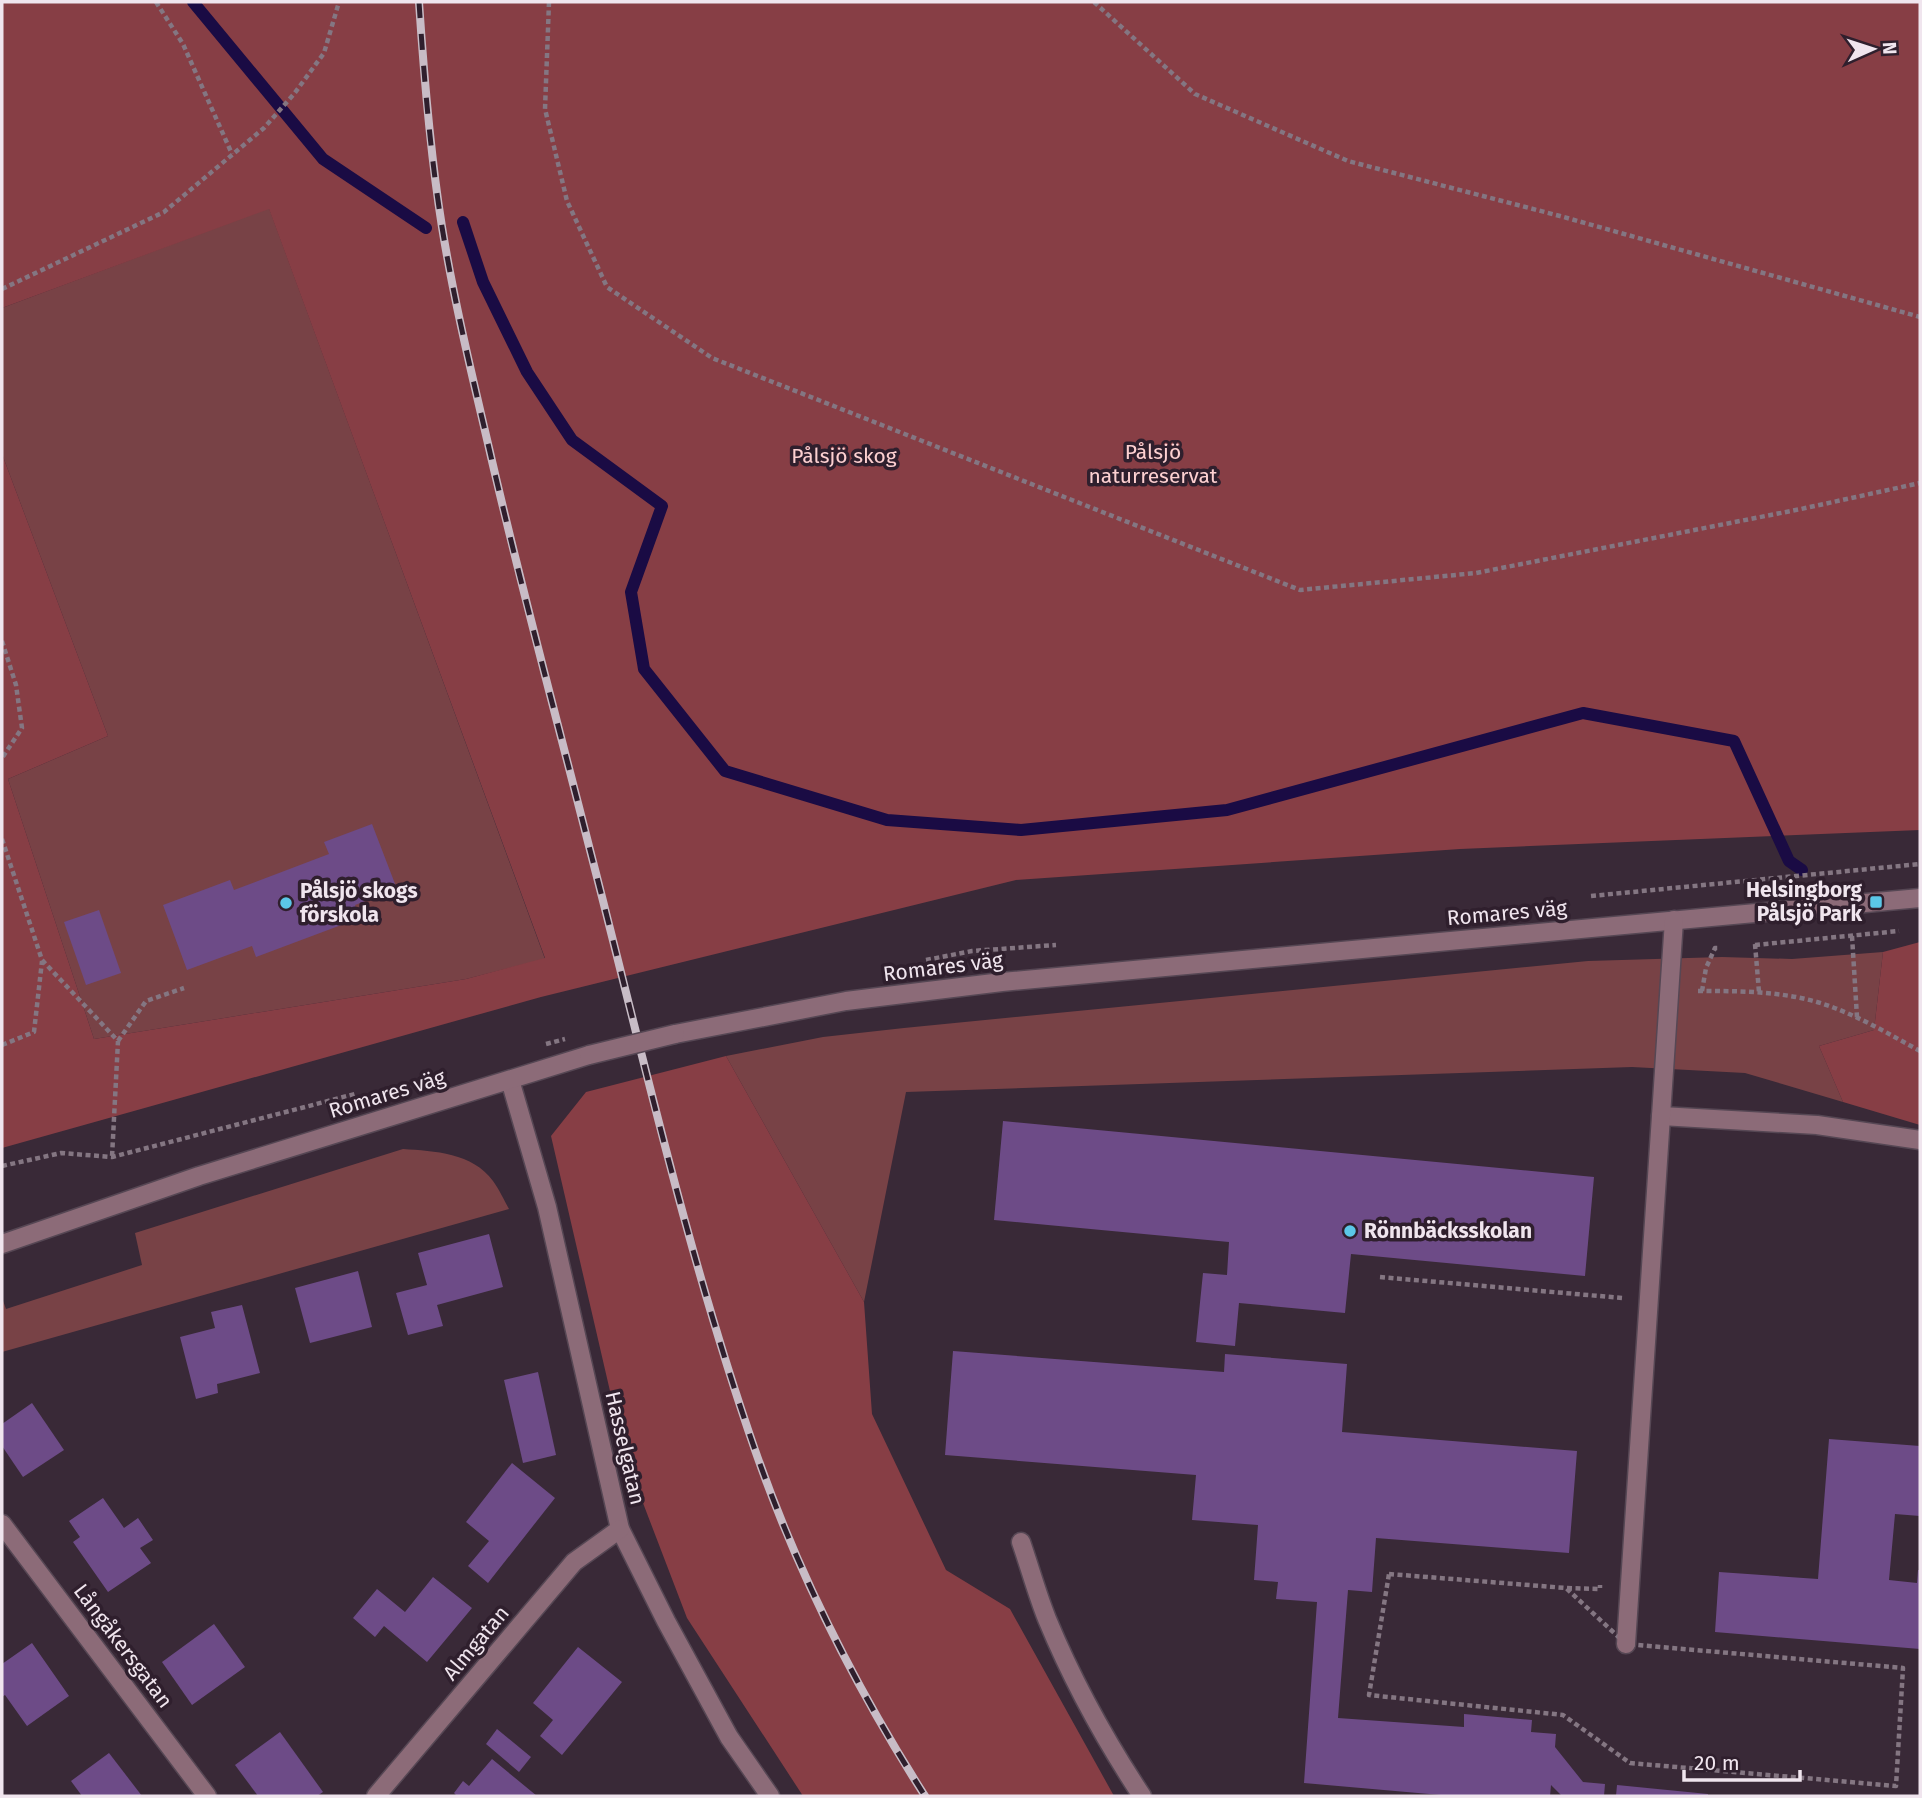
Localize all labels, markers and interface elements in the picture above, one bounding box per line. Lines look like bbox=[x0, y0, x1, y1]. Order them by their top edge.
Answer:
north arrow bbox=[1838, 14, 1908, 84]
text: N bbox=[1878, 41, 1901, 55]
park label: Pålsjö naturreservat bbox=[1089, 439, 1218, 489]
park label: Pålsjö skog bbox=[791, 443, 897, 469]
place label: Helsingborg Pålsjö Park bbox=[1746, 877, 1862, 927]
place label: Pålsjö skogs förskola bbox=[300, 878, 418, 928]
marker: Helsingborg Pålsjö Park bbox=[1868, 894, 1884, 910]
marker: Pålsjö skogs förskola bbox=[278, 895, 294, 911]
street label: Romares väg bbox=[1446, 895, 1568, 931]
street label: Romares väg bbox=[882, 947, 1004, 987]
street label: Romares väg bbox=[326, 1064, 448, 1124]
place label: Rönnbäcksskolan bbox=[1364, 1218, 1532, 1244]
marker: Rönnbäcksskolan bbox=[1342, 1223, 1358, 1239]
street label: Hasselgatan bbox=[599, 1389, 651, 1507]
street label: Långåkersgatan bbox=[68, 1579, 178, 1713]
street label: Almgatan bbox=[437, 1600, 515, 1686]
scale bar bbox=[1684, 1738, 1800, 1782]
text: 20 m bbox=[1694, 1750, 1740, 1776]

